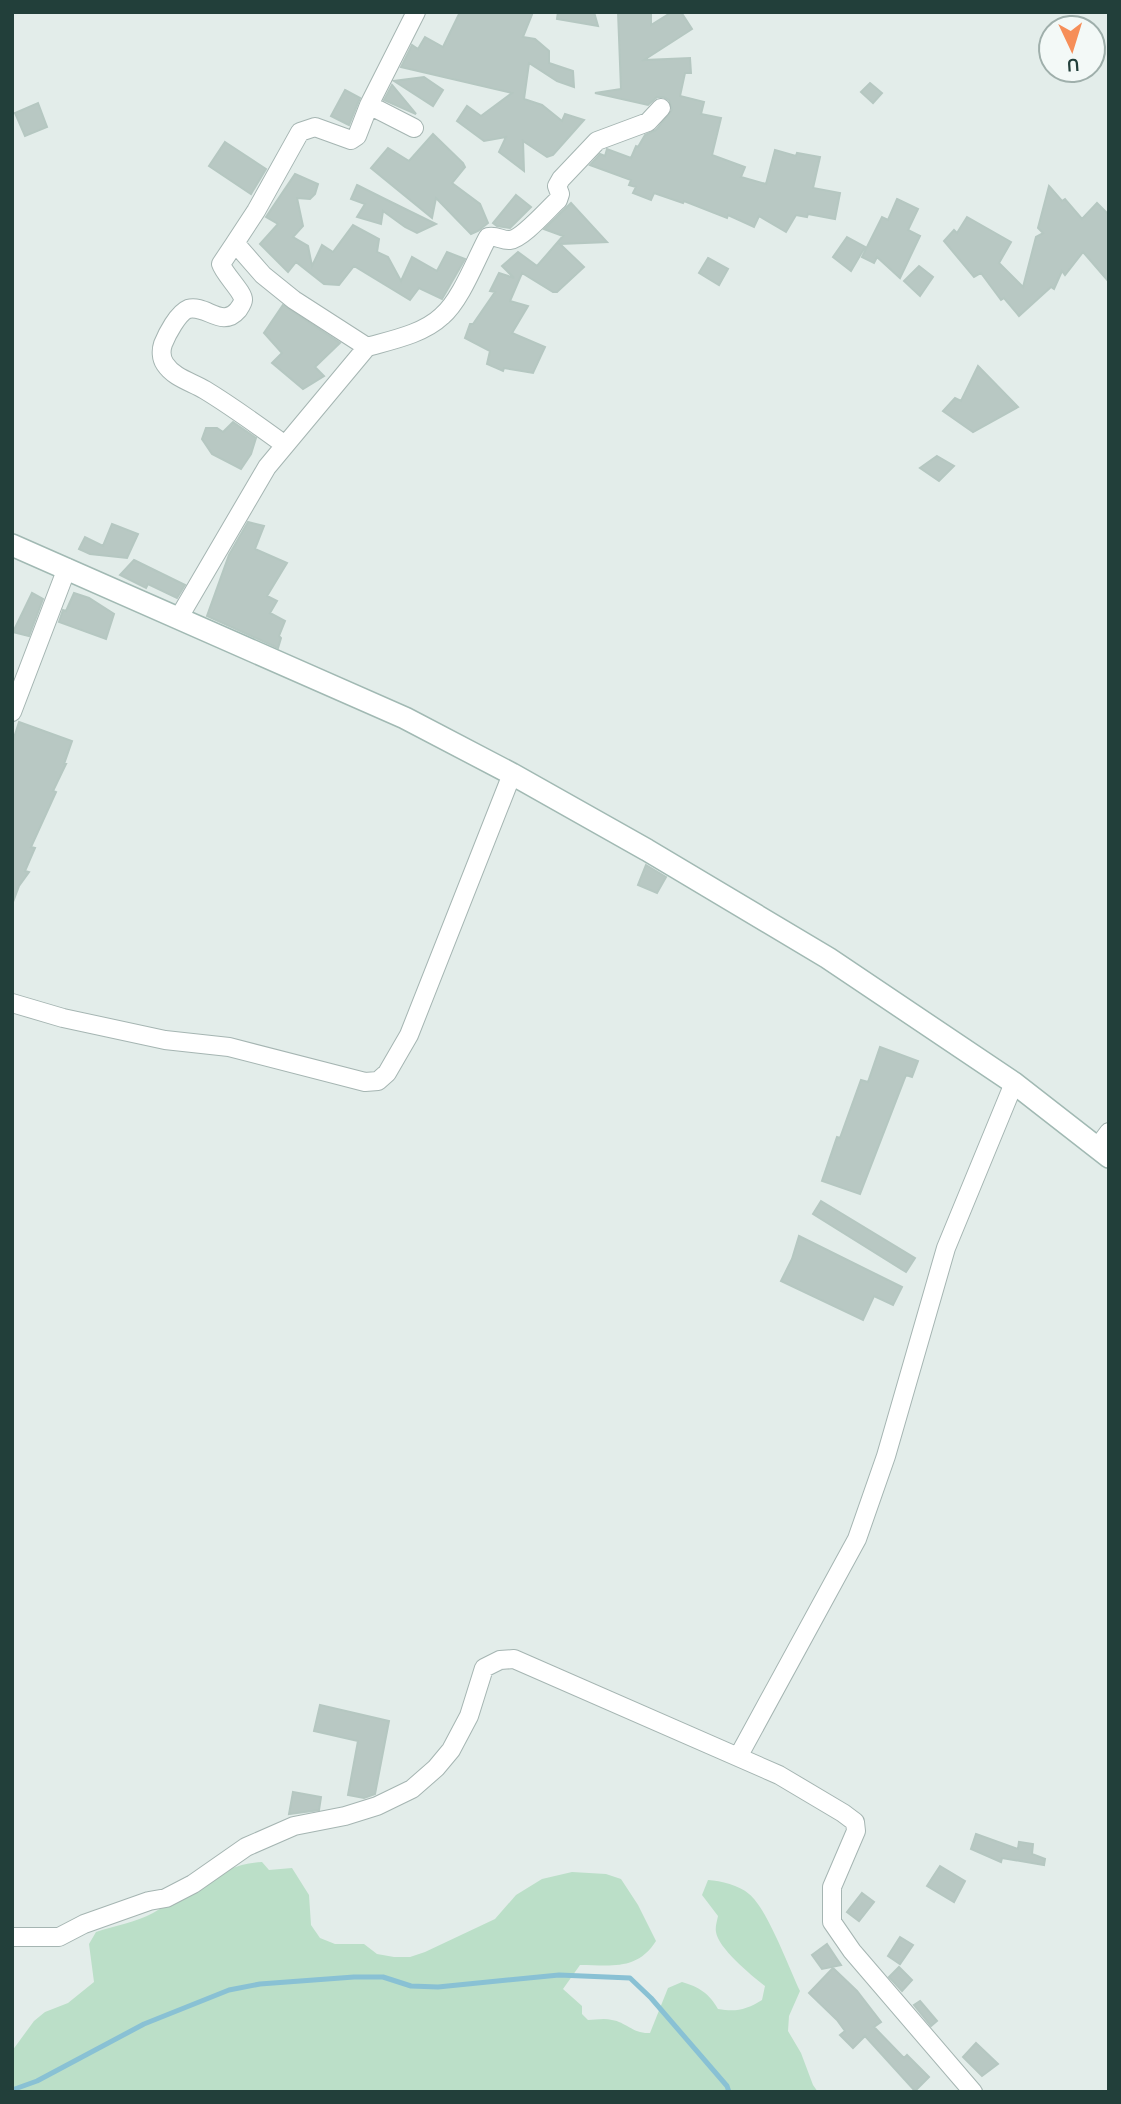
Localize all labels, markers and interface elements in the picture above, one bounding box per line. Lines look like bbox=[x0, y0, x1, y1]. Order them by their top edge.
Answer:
north arrow bbox=[1037, 14, 1107, 84]
text: U bbox=[1066, 54, 1080, 76]

